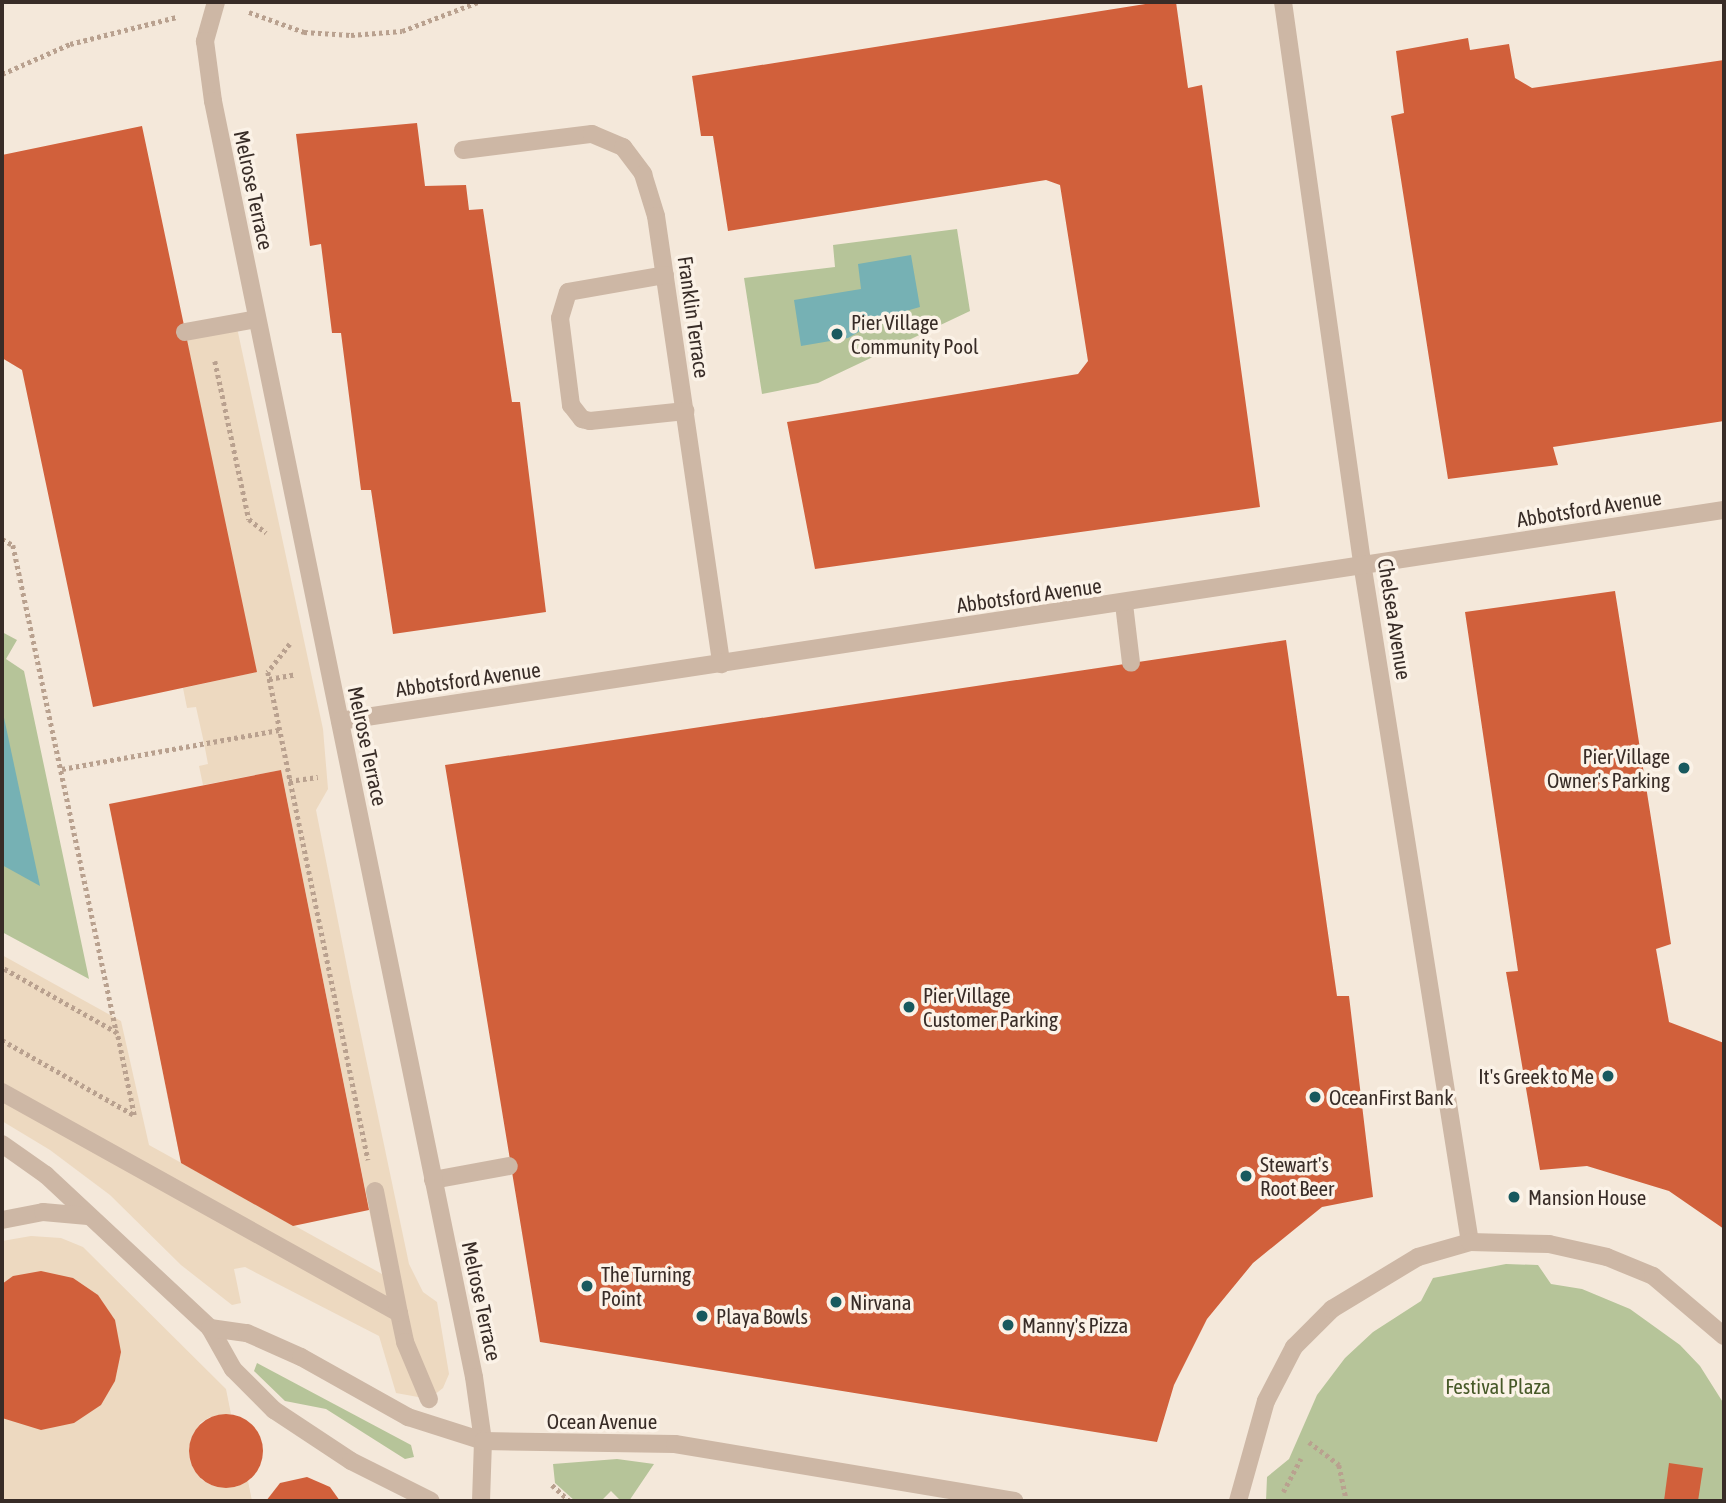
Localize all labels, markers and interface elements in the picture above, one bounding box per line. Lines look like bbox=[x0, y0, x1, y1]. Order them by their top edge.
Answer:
street label: Melrose Terrace bbox=[229, 128, 279, 252]
street label: Franklin Terrace bbox=[673, 254, 715, 380]
place label: Pier Village Community Pool bbox=[851, 309, 979, 359]
marker: Pier Village Community Pool bbox=[829, 326, 845, 342]
street label: Abbotsford Avenue bbox=[1515, 484, 1663, 532]
street label: Chelsea Avenue bbox=[1373, 557, 1417, 681]
street label: Abbotsford Avenue bbox=[955, 572, 1103, 618]
street label: Abbotsford Avenue bbox=[394, 656, 542, 702]
street label: Melrose Terrace bbox=[343, 684, 393, 808]
place label: Pier Village Owner's Parking bbox=[1547, 743, 1670, 793]
marker: Pier Village Owner's Parking bbox=[1676, 760, 1692, 776]
place label: Pier Village Customer Parking bbox=[923, 982, 1058, 1032]
marker: Pier Village Customer Parking bbox=[901, 999, 917, 1015]
place label: It's Greek to Me bbox=[1478, 1063, 1594, 1089]
marker: It's Greek to Me bbox=[1600, 1068, 1616, 1084]
place label: OceanFirst Bank bbox=[1329, 1084, 1453, 1110]
marker: OceanFirst Bank bbox=[1307, 1089, 1323, 1105]
place label: Stewart's Root Beer bbox=[1260, 1151, 1334, 1201]
marker: Stewart's Root Beer bbox=[1238, 1168, 1254, 1184]
place label: Mansion House bbox=[1528, 1184, 1646, 1210]
marker: Mansion House bbox=[1506, 1189, 1522, 1205]
street label: Melrose Terrace bbox=[457, 1239, 507, 1363]
place label: The Turning Point bbox=[601, 1261, 691, 1311]
marker: The Turning Point bbox=[579, 1278, 595, 1294]
place label: Nirvana bbox=[850, 1289, 912, 1315]
marker: Nirvana bbox=[828, 1294, 844, 1310]
place label: Playa Bowls bbox=[716, 1303, 808, 1329]
marker: Playa Bowls bbox=[694, 1308, 710, 1324]
place label: Manny's Pizza bbox=[1022, 1312, 1128, 1338]
marker: Manny's Pizza bbox=[1000, 1317, 1016, 1333]
park label: Festival Plaza bbox=[1445, 1373, 1551, 1399]
street label: Ocean Avenue bbox=[547, 1408, 657, 1434]

